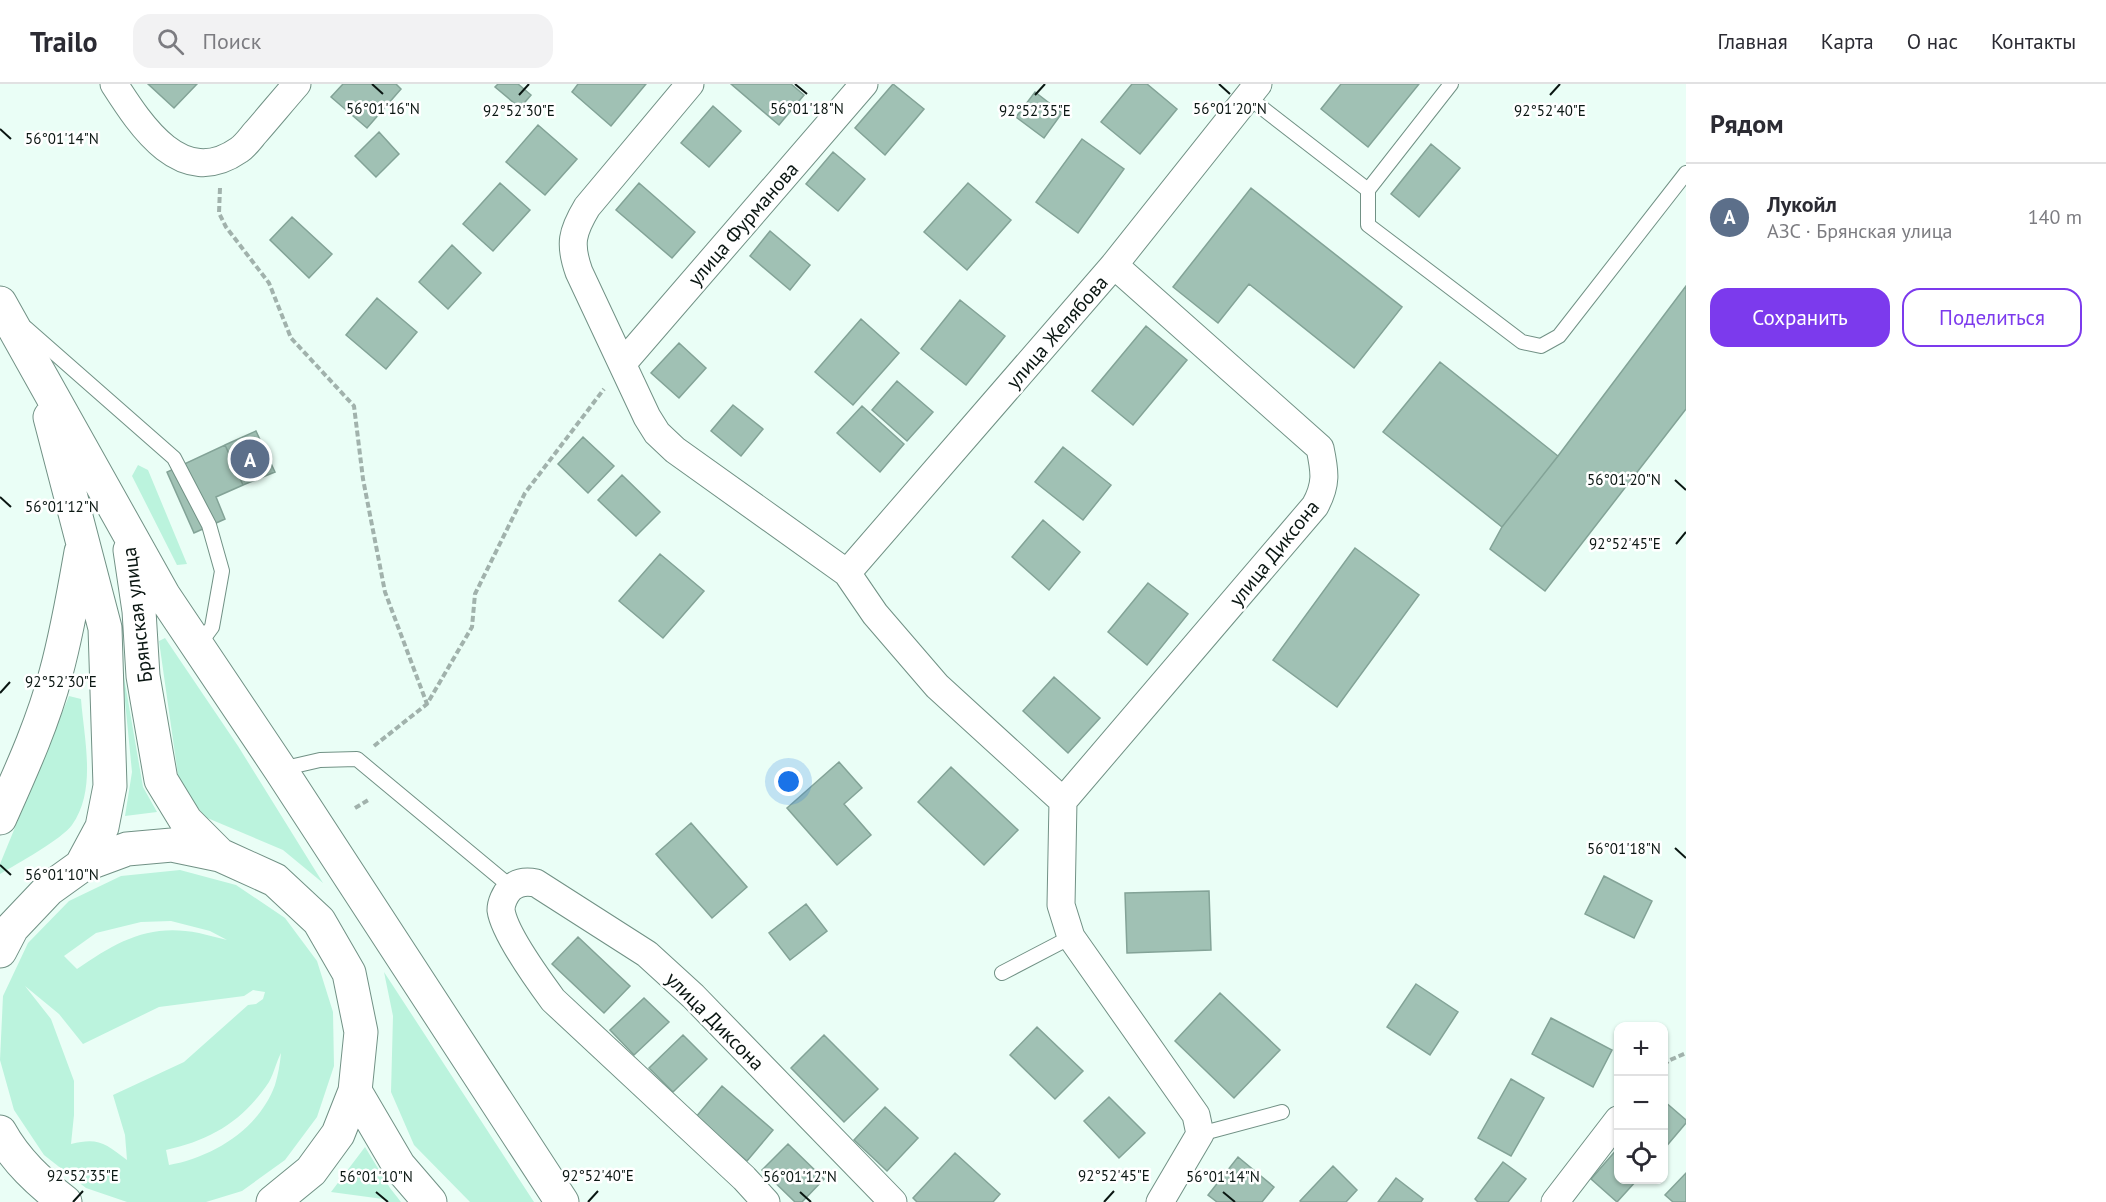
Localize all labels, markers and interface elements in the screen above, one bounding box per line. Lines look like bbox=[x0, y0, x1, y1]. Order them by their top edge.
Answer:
search box bbox=[133, 14, 553, 68]
text: Trailo bbox=[30, 23, 97, 60]
icon: search bbox=[154, 25, 187, 58]
text: Поиск bbox=[202, 27, 261, 55]
text: Главная bbox=[1717, 28, 1788, 55]
text: Карта bbox=[1821, 28, 1874, 55]
text: О нас bbox=[1907, 28, 1958, 55]
text: Контакты bbox=[1991, 28, 2076, 55]
text: 56°01'16"N bbox=[346, 99, 420, 118]
text: 56°01'18"N bbox=[770, 99, 844, 118]
text: 56°01'20"N bbox=[1193, 99, 1267, 118]
text: 92°52'30"E bbox=[483, 101, 555, 120]
text: 92°52'35"E bbox=[999, 101, 1071, 120]
text: 92°52'40"E bbox=[1514, 101, 1586, 120]
text: Рядом bbox=[1710, 107, 1784, 140]
text: 56°01'14"N bbox=[25, 129, 99, 148]
street label: улица Фурманова bbox=[682, 157, 804, 291]
text: Лукойл bbox=[1767, 190, 1837, 218]
text: A bbox=[1723, 204, 1736, 230]
text: 140 m bbox=[2028, 204, 2082, 230]
text: АЗС · Брянская улица bbox=[1767, 218, 1953, 244]
street label: улица Желябова bbox=[1001, 270, 1113, 394]
button: Сохранить bbox=[1710, 288, 1890, 347]
button: Поделиться bbox=[1902, 288, 2082, 347]
pin: A bbox=[230, 436, 270, 482]
text: 56°01'20"N bbox=[1587, 470, 1661, 489]
street label: улица Диксона bbox=[1223, 495, 1325, 611]
text: 56°01'12"N bbox=[25, 497, 99, 516]
text: 92°52'45"E bbox=[1589, 534, 1661, 553]
street label: Брянская улица bbox=[116, 546, 158, 684]
text: 92°52'30"E bbox=[25, 672, 97, 691]
your location bbox=[774, 767, 803, 796]
text: 56°01'18"N bbox=[1587, 839, 1661, 858]
text: 56°01'10"N bbox=[25, 865, 99, 884]
street label: улица Диксона bbox=[660, 966, 770, 1076]
map controls bbox=[1614, 1022, 1668, 1184]
button: + bbox=[1614, 1022, 1668, 1076]
button: − bbox=[1614, 1076, 1668, 1130]
button: locate bbox=[1614, 1130, 1668, 1184]
text: 92°52'35"E bbox=[47, 1166, 119, 1185]
text: 92°52'40"E bbox=[562, 1166, 634, 1185]
text: 92°52'45"E bbox=[1078, 1166, 1150, 1185]
text: 56°01'10"N bbox=[339, 1167, 413, 1186]
text: 56°01'12"N bbox=[763, 1167, 837, 1186]
text: 56°01'14"N bbox=[1186, 1167, 1260, 1186]

